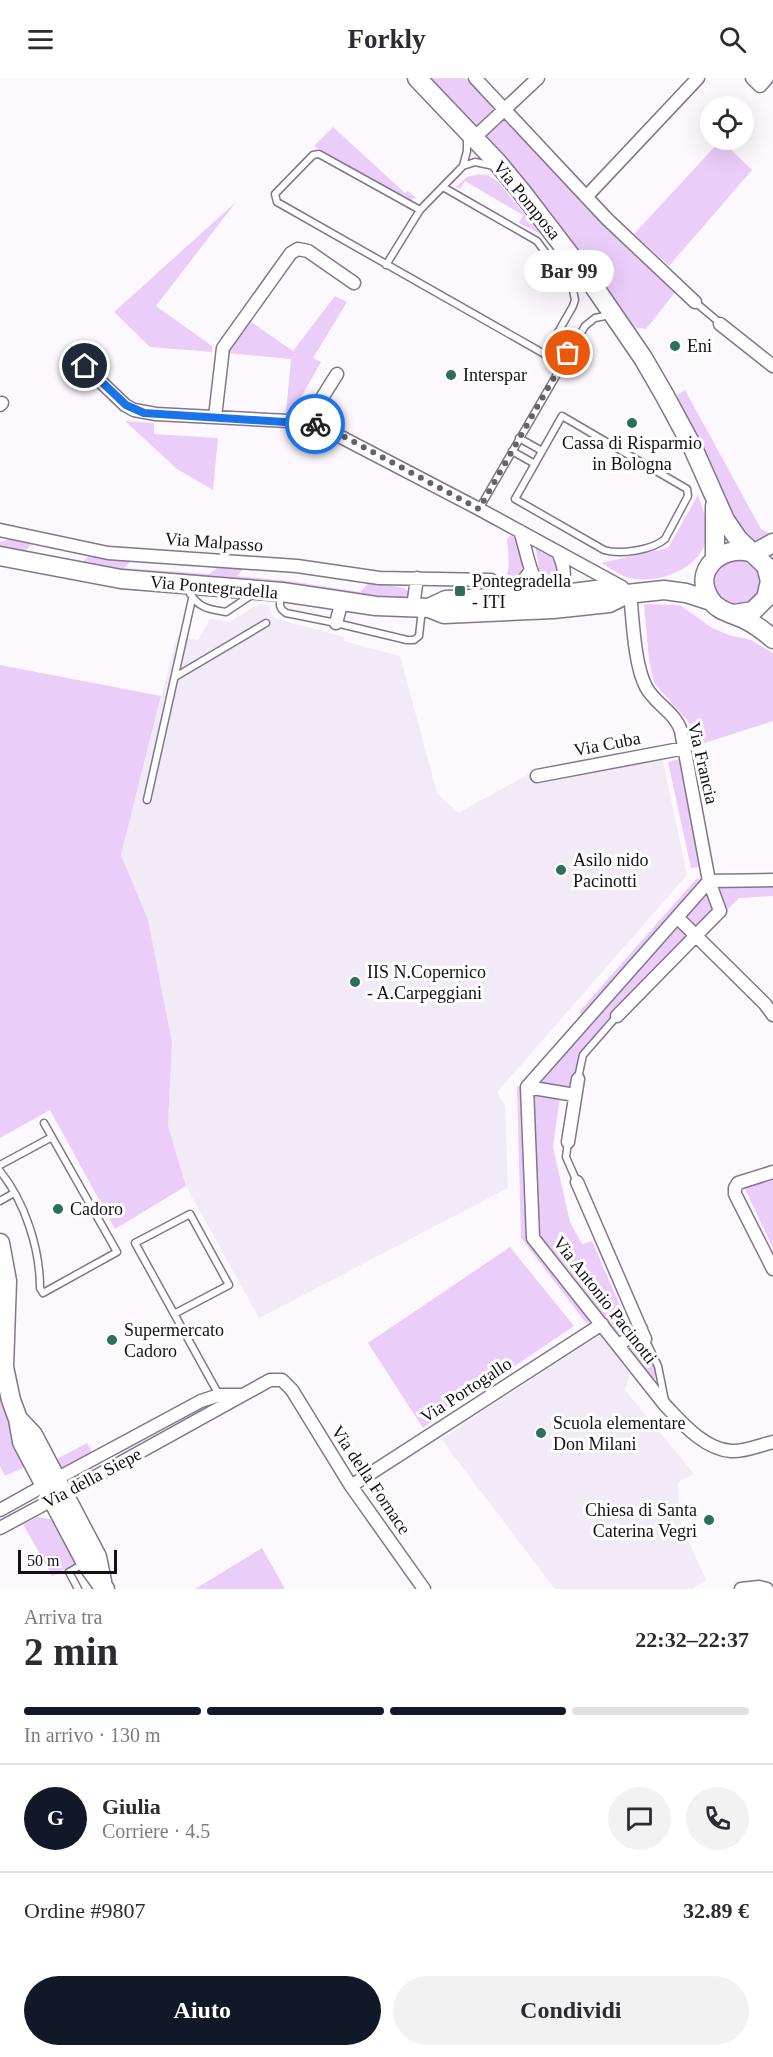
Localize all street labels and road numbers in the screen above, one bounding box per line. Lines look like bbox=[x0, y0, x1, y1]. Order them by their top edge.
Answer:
street label: Via Pomposa bbox=[489, 157, 565, 243]
street label: Via Malpasso bbox=[164, 529, 264, 555]
street label: Via Pontegradella bbox=[149, 571, 279, 603]
street label: Via Francia bbox=[684, 720, 722, 806]
street label: Via Cuba bbox=[572, 728, 642, 760]
street label: Via Antonio Pacinotti bbox=[549, 1232, 661, 1368]
street label: Via Portogallo bbox=[417, 1353, 515, 1427]
street label: Via della Fornace bbox=[327, 1422, 415, 1538]
street label: Via della Siepe bbox=[39, 1444, 145, 1512]

